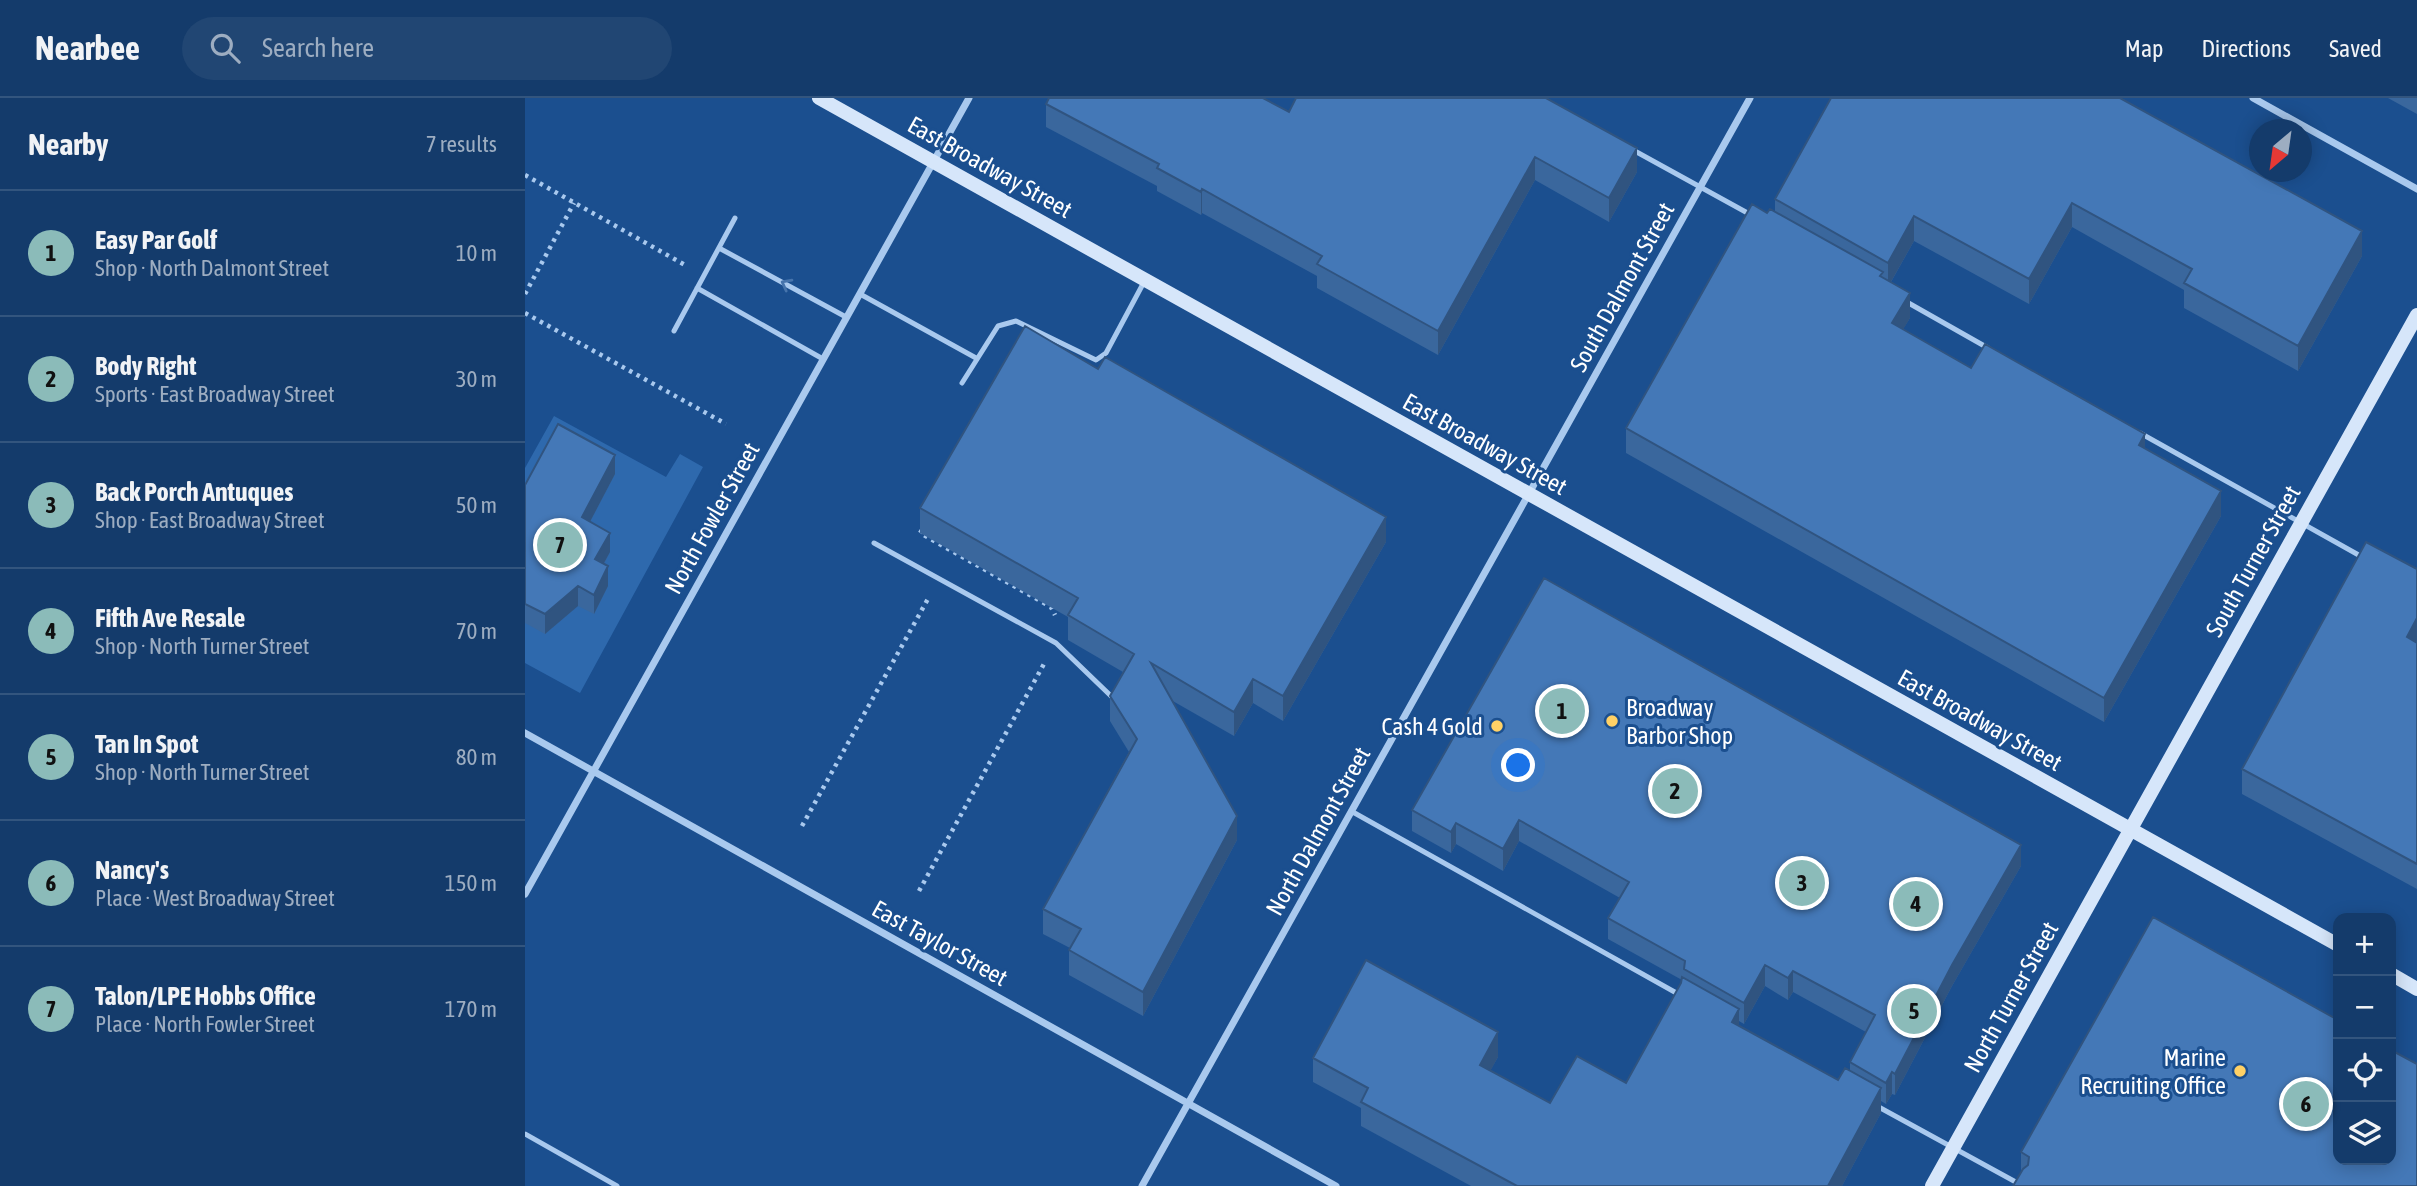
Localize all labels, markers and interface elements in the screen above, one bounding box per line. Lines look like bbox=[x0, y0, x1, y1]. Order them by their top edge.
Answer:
search box bbox=[182, 17, 672, 80]
text: Nearbee bbox=[35, 29, 140, 67]
icon: search bbox=[206, 29, 244, 67]
text: Search here bbox=[262, 33, 374, 63]
text: Map bbox=[2125, 35, 2163, 62]
text: Directions bbox=[2201, 35, 2291, 62]
text: Saved bbox=[2329, 35, 2382, 62]
street label: East Broadway Street bbox=[903, 111, 1077, 223]
north arrow bbox=[2249, 119, 2312, 182]
text: Nearby bbox=[28, 127, 108, 161]
text: 7 results bbox=[426, 131, 497, 157]
street label: South Dalmont Street bbox=[1564, 198, 1680, 376]
text: Easy Par Golf bbox=[95, 225, 217, 255]
text: 1 bbox=[46, 240, 56, 266]
text: 10 m bbox=[456, 240, 497, 266]
text: Shop · North Dalmont Street bbox=[95, 255, 329, 281]
one-way arrow bbox=[781, 279, 794, 292]
text: Body Right bbox=[95, 351, 196, 381]
text: 2 bbox=[46, 366, 56, 392]
text: 30 m bbox=[456, 366, 497, 392]
text: Sports · East Broadway Street bbox=[95, 381, 335, 407]
street label: East Broadway Street bbox=[1398, 388, 1572, 500]
street label: North Fowler Street bbox=[659, 438, 765, 598]
text: Back Porch Antuques bbox=[95, 477, 293, 507]
street label: South Turner Street bbox=[2200, 481, 2306, 641]
text: 3 bbox=[46, 492, 56, 518]
text: 50 m bbox=[456, 492, 497, 518]
text: Shop · East Broadway Street bbox=[95, 507, 325, 533]
pin: 7 bbox=[537, 519, 583, 571]
text: Fifth Ave Resale bbox=[95, 603, 245, 633]
text: 4 bbox=[46, 618, 56, 644]
text: 70 m bbox=[456, 618, 497, 644]
text: Shop · North Turner Street bbox=[95, 633, 309, 659]
street label: East Broadway Street bbox=[1893, 664, 2067, 776]
pin: 1 bbox=[1539, 685, 1585, 737]
place label: Broadway Barbor Shop bbox=[1626, 694, 1733, 749]
place label: Cash 4 Gold bbox=[1382, 713, 1483, 740]
marker: Broadway Barbor Shop bbox=[1604, 713, 1620, 729]
marker: Cash 4 Gold bbox=[1489, 718, 1505, 734]
text: Tan In Spot bbox=[95, 729, 199, 759]
street label: North Dalmont Street bbox=[1261, 742, 1375, 920]
text: 5 bbox=[46, 744, 56, 770]
text: 80 m bbox=[456, 744, 497, 770]
your location bbox=[1501, 748, 1535, 782]
text: Shop · North Turner Street bbox=[95, 759, 309, 785]
pin: 2 bbox=[1652, 765, 1698, 817]
text: Nancy's bbox=[95, 855, 169, 885]
pin: 3 bbox=[1779, 857, 1825, 909]
text: 6 bbox=[46, 870, 56, 896]
text: 150 m bbox=[445, 870, 497, 896]
pin: 4 bbox=[1893, 878, 1939, 930]
text: Place · West Broadway Street bbox=[95, 885, 335, 911]
street label: East Taylor Street bbox=[868, 895, 1012, 991]
map controls bbox=[2333, 913, 2396, 1165]
button: + bbox=[2333, 913, 2396, 976]
street label: North Turner Street bbox=[1959, 917, 2063, 1077]
button: − bbox=[2333, 976, 2396, 1039]
text: Talon/LPE Hobbs Office bbox=[95, 981, 316, 1011]
pin: 5 bbox=[1891, 985, 1937, 1037]
text: 7 bbox=[46, 996, 56, 1022]
text: 170 m bbox=[445, 996, 497, 1022]
text: Place · North Fowler Street bbox=[95, 1011, 315, 1037]
button: locate bbox=[2333, 1039, 2396, 1102]
place label: Marine Recruiting Office bbox=[2080, 1044, 2226, 1099]
marker: Marine Recruiting Office bbox=[2232, 1063, 2248, 1079]
pin: 6 bbox=[2283, 1078, 2329, 1130]
button: layers bbox=[2333, 1102, 2396, 1165]

